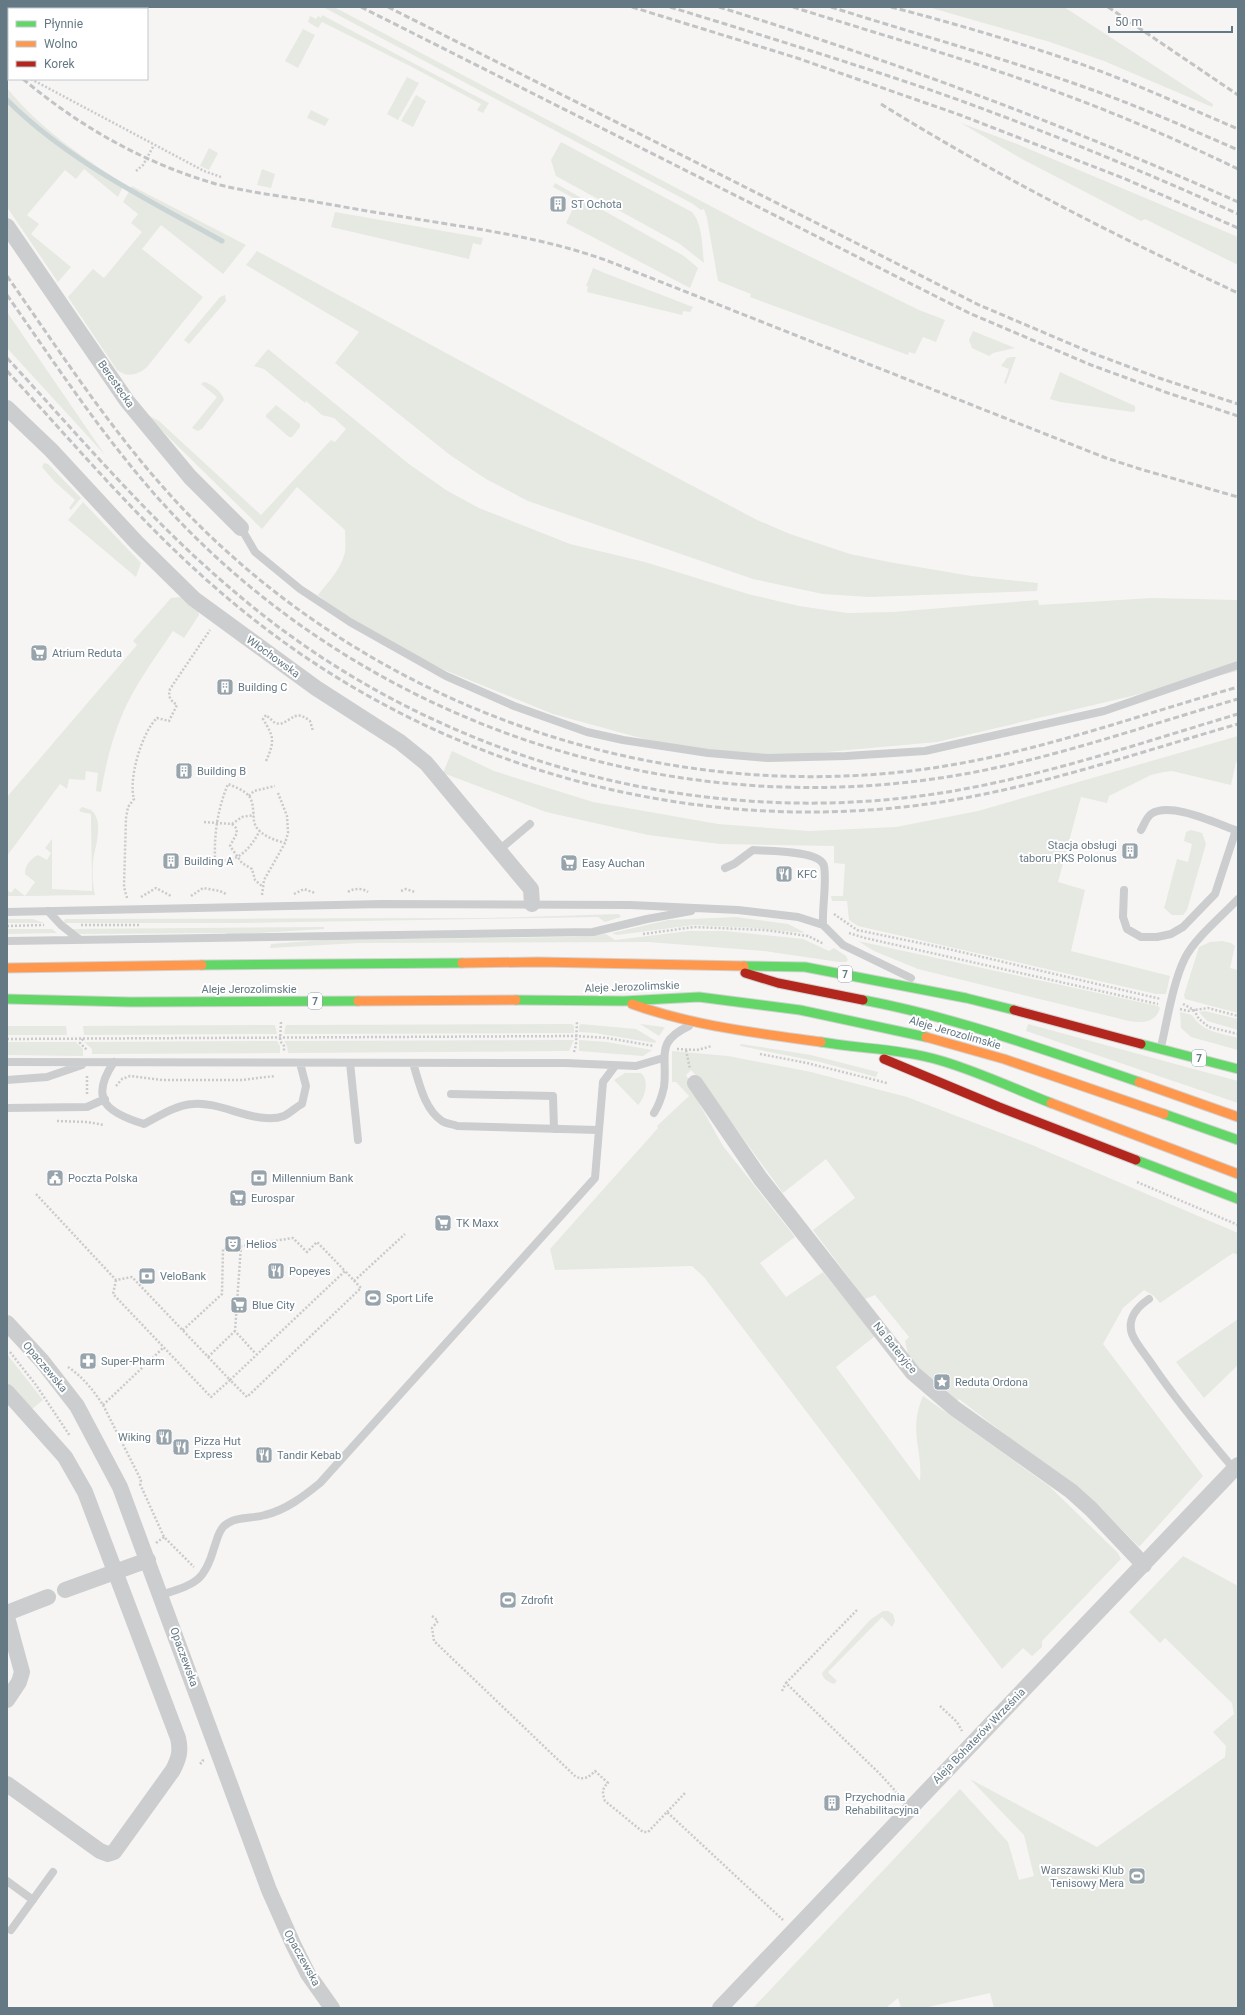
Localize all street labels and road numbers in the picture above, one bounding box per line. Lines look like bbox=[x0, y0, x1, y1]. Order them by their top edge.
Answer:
street label: Berestecka bbox=[95, 358, 137, 410]
street label: Włochowska bbox=[244, 633, 302, 681]
road number: 7 bbox=[838, 966, 852, 982]
street label: Aleje Jerozolimskie bbox=[584, 979, 680, 995]
street label: Aleje Jerozolimskie bbox=[202, 983, 297, 996]
road number: 7 bbox=[308, 993, 322, 1009]
street label: Aleje Jerozolimskie bbox=[908, 1014, 1003, 1052]
road number: 7 bbox=[1192, 1050, 1206, 1066]
street label: Na Bateryjce bbox=[870, 1320, 920, 1376]
street label: Opaczewska bbox=[20, 1339, 70, 1395]
street label: Opaczewska bbox=[167, 1626, 201, 1688]
street label: Aleja Bohaterów Września bbox=[930, 1686, 1028, 1786]
street label: Opaczewska bbox=[281, 1928, 323, 1988]

